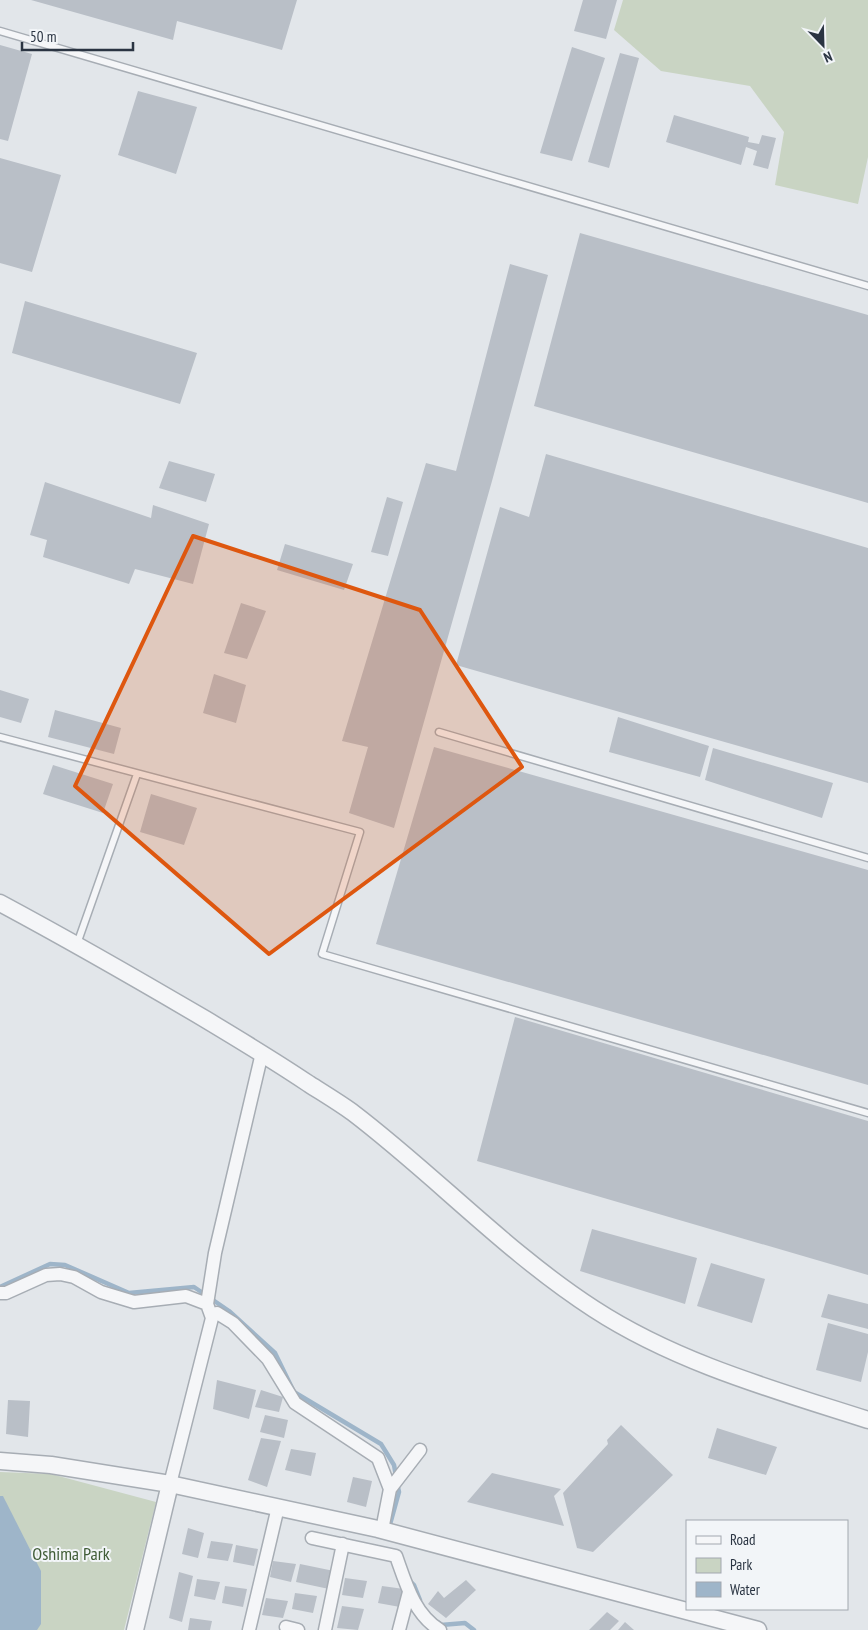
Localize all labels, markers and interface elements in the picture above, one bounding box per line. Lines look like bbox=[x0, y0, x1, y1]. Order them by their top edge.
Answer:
scale bar bbox=[22, 20, 134, 52]
north arrow bbox=[798, 20, 848, 70]
text: 50 m bbox=[30, 27, 56, 46]
text: N bbox=[821, 47, 835, 67]
legend bbox=[686, 1520, 848, 1610]
text: Road bbox=[730, 1530, 756, 1549]
park label: Oshima Park bbox=[32, 1542, 110, 1565]
text: Park bbox=[730, 1555, 752, 1574]
text: Water bbox=[730, 1580, 761, 1599]

